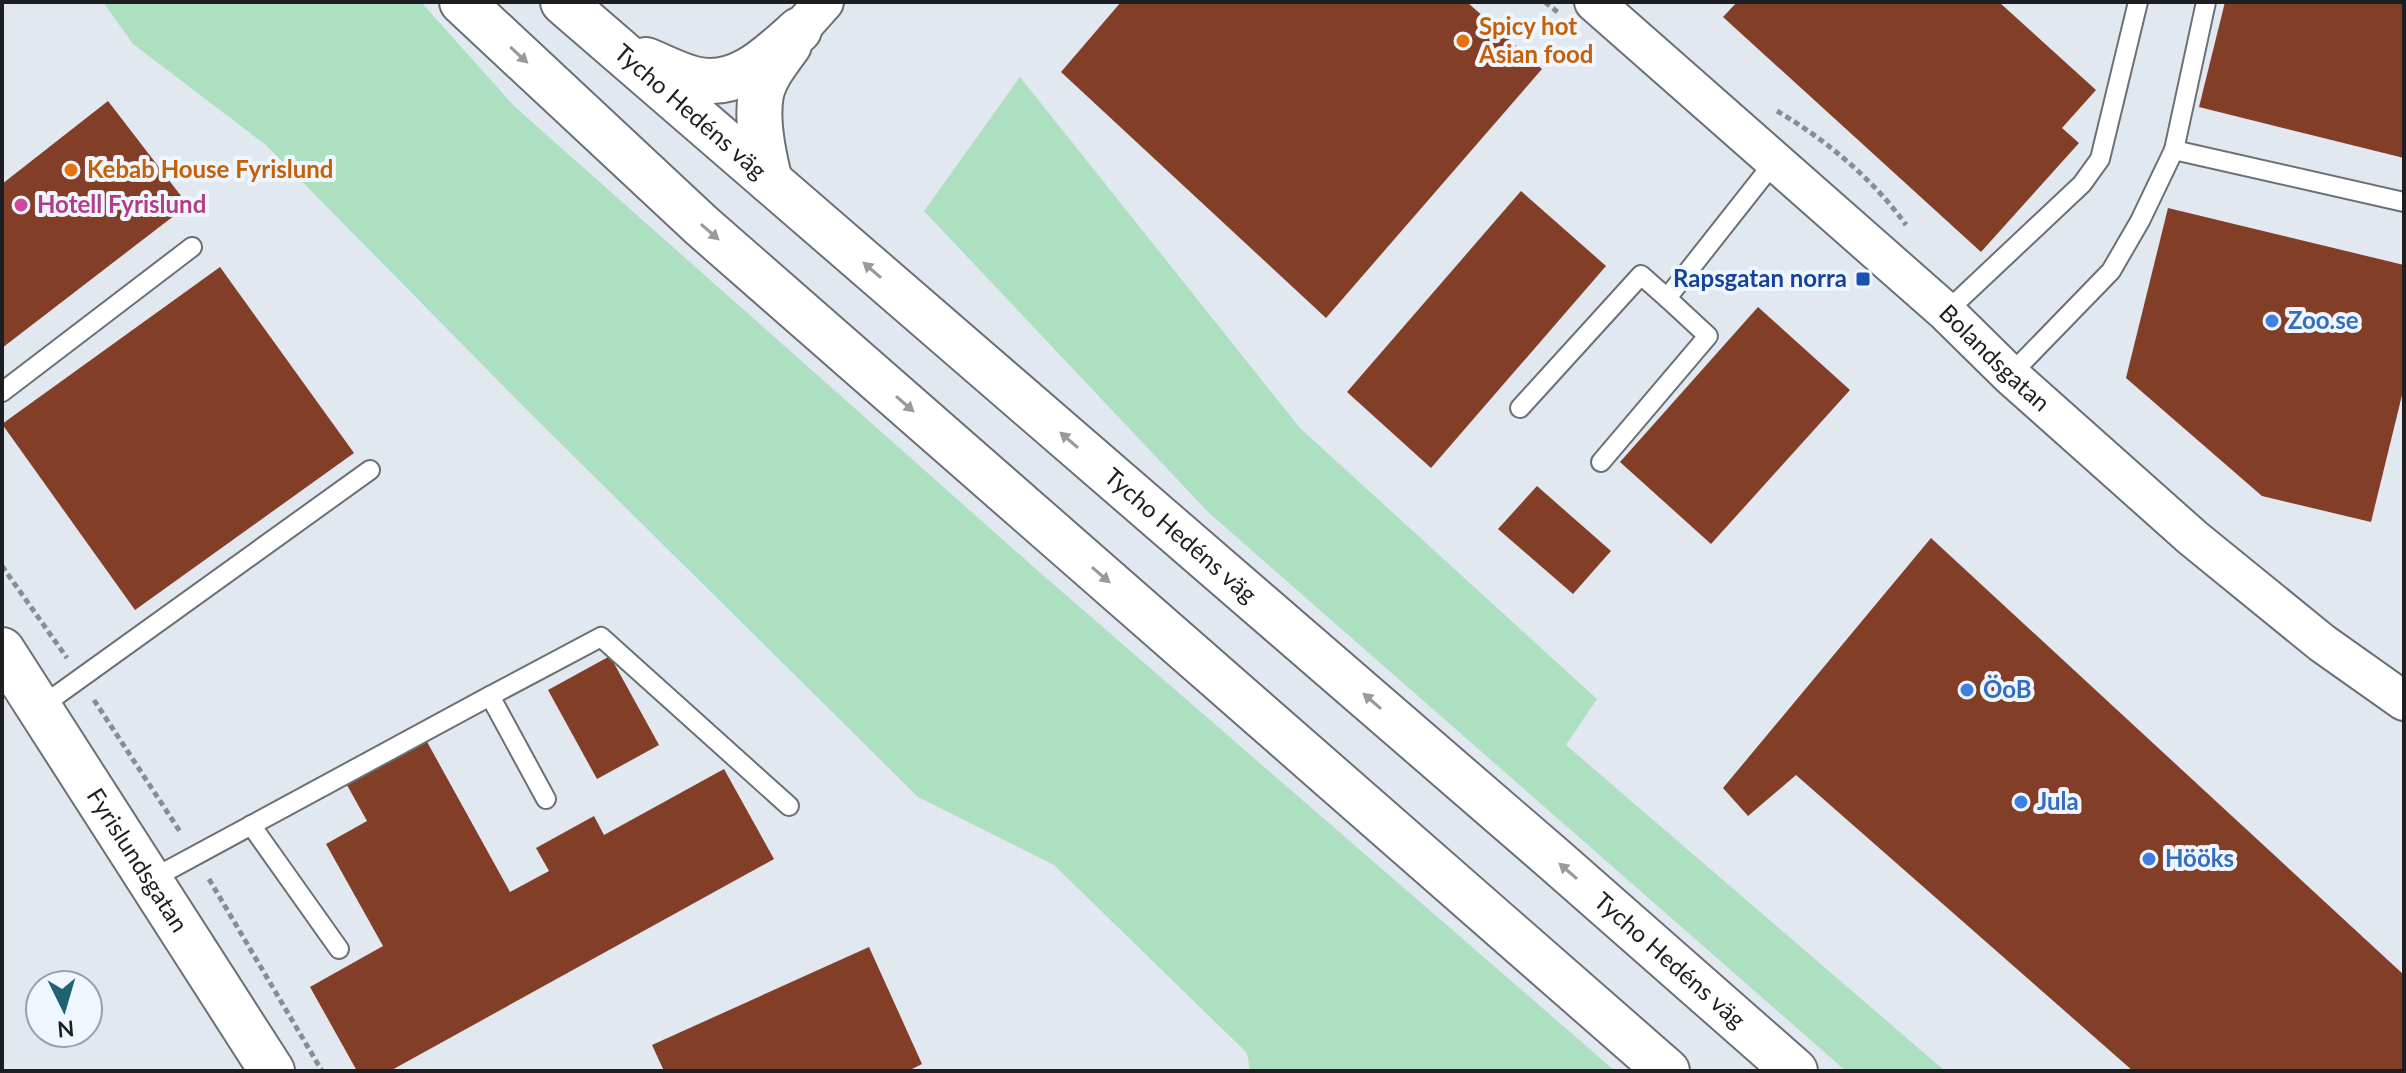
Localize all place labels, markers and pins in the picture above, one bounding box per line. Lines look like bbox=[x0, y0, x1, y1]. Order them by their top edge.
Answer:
place label: Spicy hot Asian food bbox=[1478, 11, 1593, 68]
marker: Spicy hot Asian food bbox=[1454, 32, 1472, 50]
place label: Kebab House Fyrislund bbox=[87, 154, 333, 183]
marker: Kebab House Fyrislund bbox=[62, 161, 80, 179]
place label: Hotell Fyrislund bbox=[37, 189, 206, 218]
marker: Hotell Fyrislund bbox=[12, 196, 30, 214]
place label: Rapsgatan norra bbox=[1673, 263, 1847, 292]
marker: Rapsgatan norra bbox=[1854, 270, 1872, 288]
place label: Zoo.se bbox=[2288, 305, 2359, 334]
marker: Zoo.se bbox=[2263, 312, 2281, 330]
place label: ÖoB bbox=[1983, 674, 2031, 703]
marker: ÖoB bbox=[1958, 681, 1976, 699]
place label: Jula bbox=[2037, 786, 2079, 815]
marker: Jula bbox=[2012, 793, 2030, 811]
place label: Hööks bbox=[2165, 843, 2234, 872]
marker: Hööks bbox=[2140, 850, 2158, 868]

